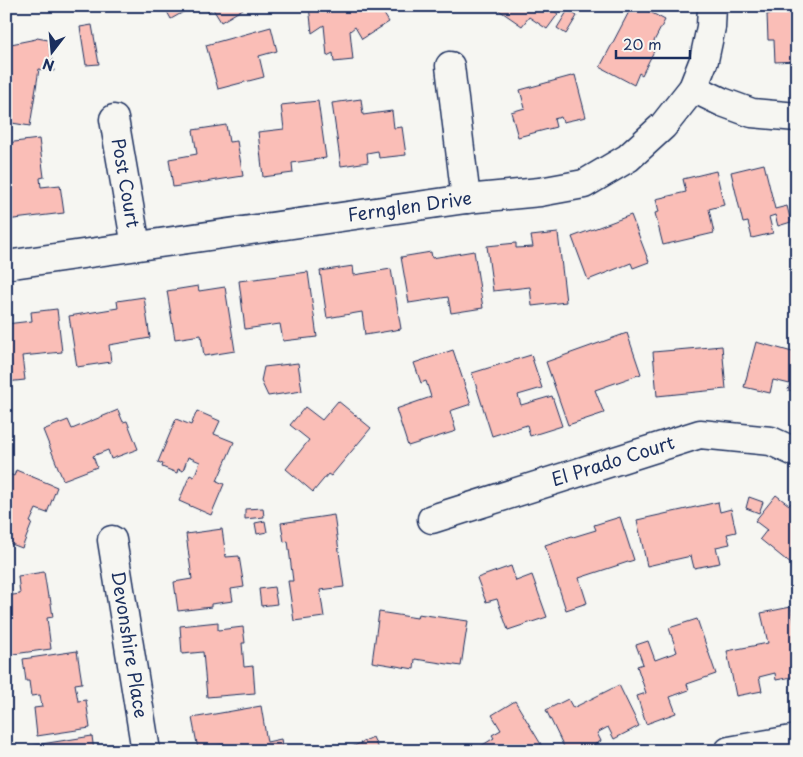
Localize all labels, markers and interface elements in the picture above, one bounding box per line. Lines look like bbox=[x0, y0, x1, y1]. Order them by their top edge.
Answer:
north arrow bbox=[28, 28, 78, 78]
scale bar bbox=[616, 28, 689, 60]
text: 20 m bbox=[623, 32, 662, 55]
text: N bbox=[40, 53, 57, 77]
street label: Post Court bbox=[106, 136, 148, 230]
street label: Fernglen Drive bbox=[346, 184, 473, 228]
street label: El Prado Court bbox=[548, 428, 678, 492]
street label: Devonshire Place bbox=[105, 569, 155, 720]

